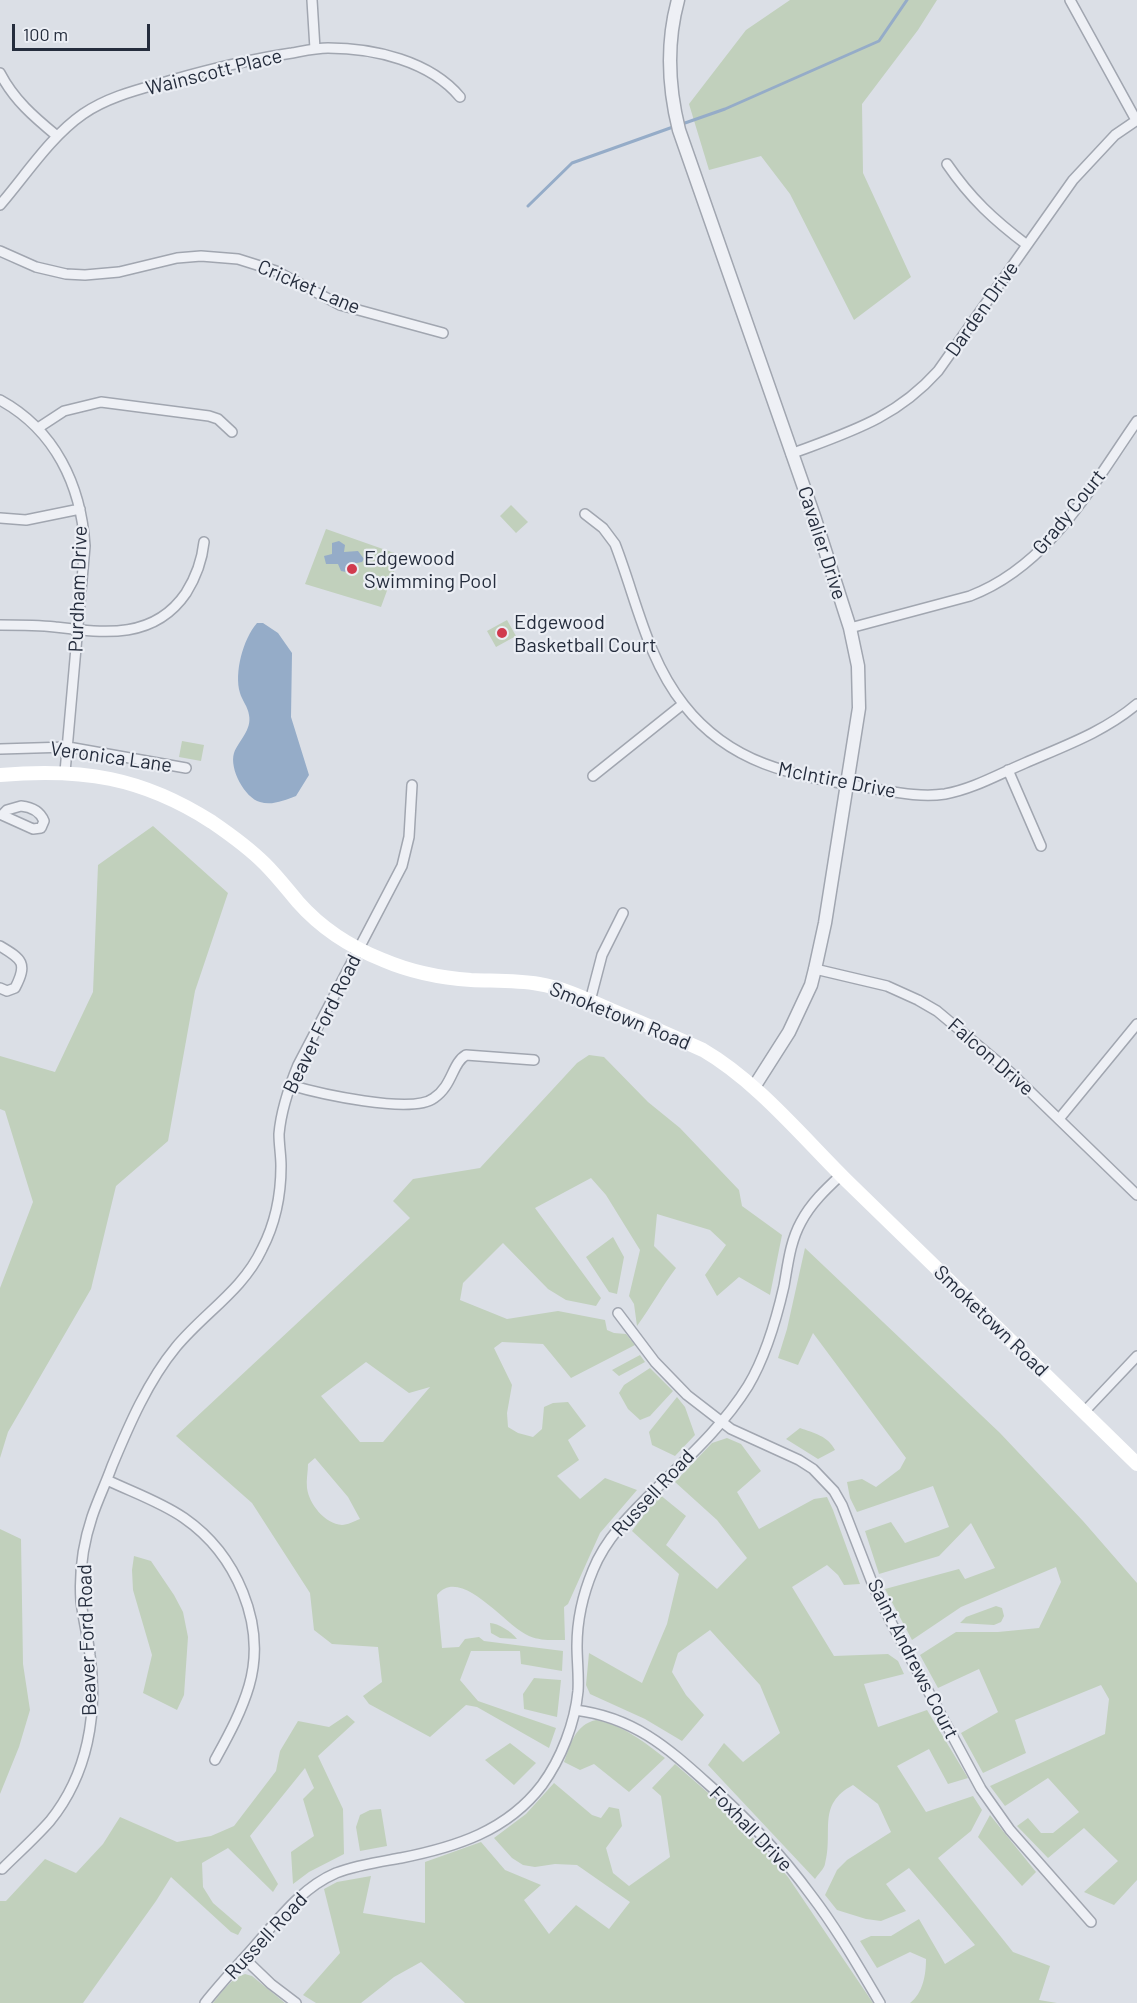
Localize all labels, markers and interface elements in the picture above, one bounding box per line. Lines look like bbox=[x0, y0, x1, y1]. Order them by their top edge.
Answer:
scale bar bbox=[15, 12, 153, 50]
text: 100 m bbox=[23, 23, 68, 45]
street label: Wainscott Place bbox=[143, 43, 285, 101]
street label: Cricket Lane bbox=[254, 255, 364, 319]
street label: Darden Drive bbox=[940, 257, 1024, 361]
street label: Grady Court bbox=[1027, 465, 1111, 559]
street label: Cavalier Drive bbox=[792, 483, 852, 603]
street label: Purdham Drive bbox=[64, 525, 92, 653]
place label: Edgewood Swimming Pool bbox=[364, 546, 497, 593]
marker: Edgewood Swimming Pool bbox=[345, 562, 359, 576]
place label: Edgewood Basketball Court bbox=[514, 610, 657, 657]
marker: Edgewood Basketball Court bbox=[495, 626, 509, 640]
street label: Veronica Lane bbox=[48, 737, 174, 777]
street label: McIntire Drive bbox=[776, 757, 898, 803]
street label: Beaver Ford Road bbox=[278, 950, 366, 1098]
street label: Smoketown Road bbox=[546, 977, 694, 1055]
street label: Falcon Drive bbox=[943, 1013, 1039, 1101]
street label: Smoketown Road bbox=[929, 1260, 1053, 1382]
street label: Russell Road bbox=[607, 1445, 699, 1541]
street label: Beaver Ford Road bbox=[72, 1564, 102, 1716]
street label: Saint Andrews Court bbox=[862, 1575, 964, 1743]
street label: Foxhall Drive bbox=[704, 1781, 798, 1877]
street label: Russell Road bbox=[220, 1888, 312, 1984]

